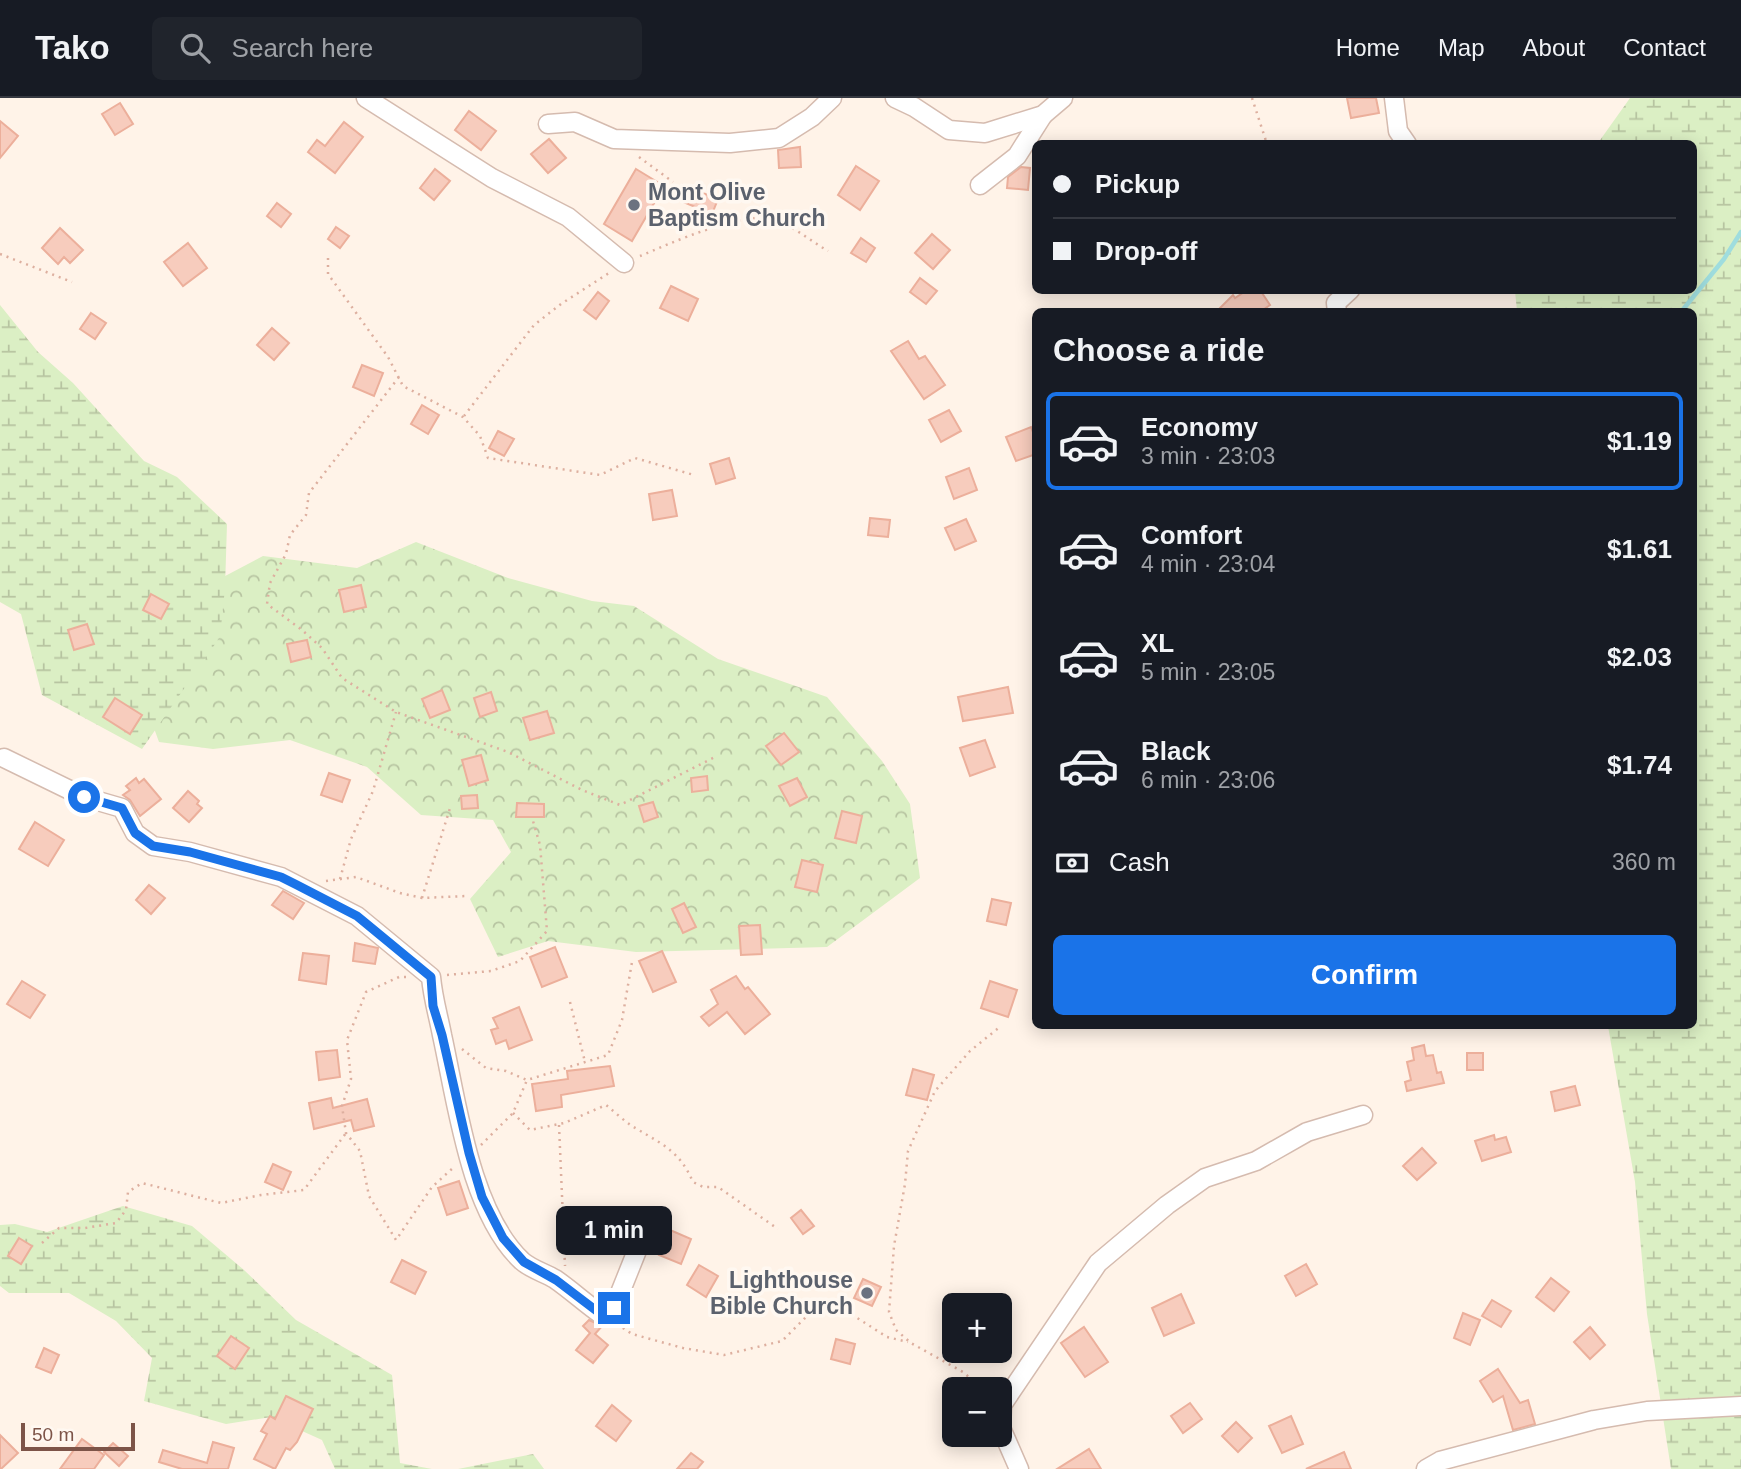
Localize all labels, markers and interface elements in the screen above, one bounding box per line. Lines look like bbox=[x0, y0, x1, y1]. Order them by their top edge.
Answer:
search box bbox=[152, 17, 642, 80]
text: Tako bbox=[35, 29, 110, 66]
icon: search bbox=[176, 29, 214, 67]
text: Search here bbox=[232, 33, 373, 63]
text: Home bbox=[1336, 34, 1400, 61]
text: Map bbox=[1438, 34, 1485, 61]
text: About bbox=[1523, 34, 1585, 61]
text: Contact bbox=[1623, 34, 1706, 61]
text: Pickup bbox=[1095, 169, 1180, 199]
place label: Mont Olive Baptism Church bbox=[648, 179, 826, 231]
marker: Mont Olive Baptism Church bbox=[626, 197, 642, 213]
text: Drop-off bbox=[1095, 236, 1198, 266]
text: Choose a ride bbox=[1053, 332, 1265, 368]
icon: car bbox=[1057, 410, 1120, 473]
text: Economy bbox=[1141, 412, 1258, 442]
text: $1.19 bbox=[1607, 426, 1672, 456]
text: 3 min · 23:03 bbox=[1141, 443, 1275, 469]
icon: car bbox=[1057, 518, 1120, 581]
text: Comfort bbox=[1141, 520, 1242, 550]
text: $1.61 bbox=[1607, 534, 1672, 564]
text: 4 min · 23:04 bbox=[1141, 551, 1275, 577]
icon: car bbox=[1057, 626, 1120, 689]
text: XL bbox=[1141, 628, 1174, 658]
text: $2.03 bbox=[1607, 642, 1672, 672]
text: 5 min · 23:05 bbox=[1141, 659, 1275, 685]
icon: car bbox=[1057, 734, 1120, 797]
text: Black bbox=[1141, 736, 1210, 766]
text: $1.74 bbox=[1607, 750, 1672, 780]
text: 6 min · 23:06 bbox=[1141, 767, 1275, 793]
route start bbox=[68, 781, 100, 813]
icon: cash bbox=[1053, 844, 1091, 882]
text: Cash bbox=[1109, 847, 1170, 877]
text: 360 m bbox=[1612, 849, 1676, 875]
button: Confirm bbox=[1053, 935, 1676, 1015]
callout: 1 min bbox=[556, 1206, 672, 1256]
text: 1 min bbox=[584, 1217, 644, 1243]
place label: Lighthouse Bible Church bbox=[710, 1267, 853, 1319]
marker: Lighthouse Bible Church bbox=[859, 1285, 875, 1301]
route end bbox=[598, 1292, 630, 1324]
map controls bbox=[942, 1293, 1012, 1447]
button: + bbox=[942, 1293, 1012, 1363]
button: − bbox=[942, 1377, 1012, 1447]
scale bar bbox=[21, 1420, 135, 1452]
text: 50 m bbox=[32, 1424, 74, 1445]

